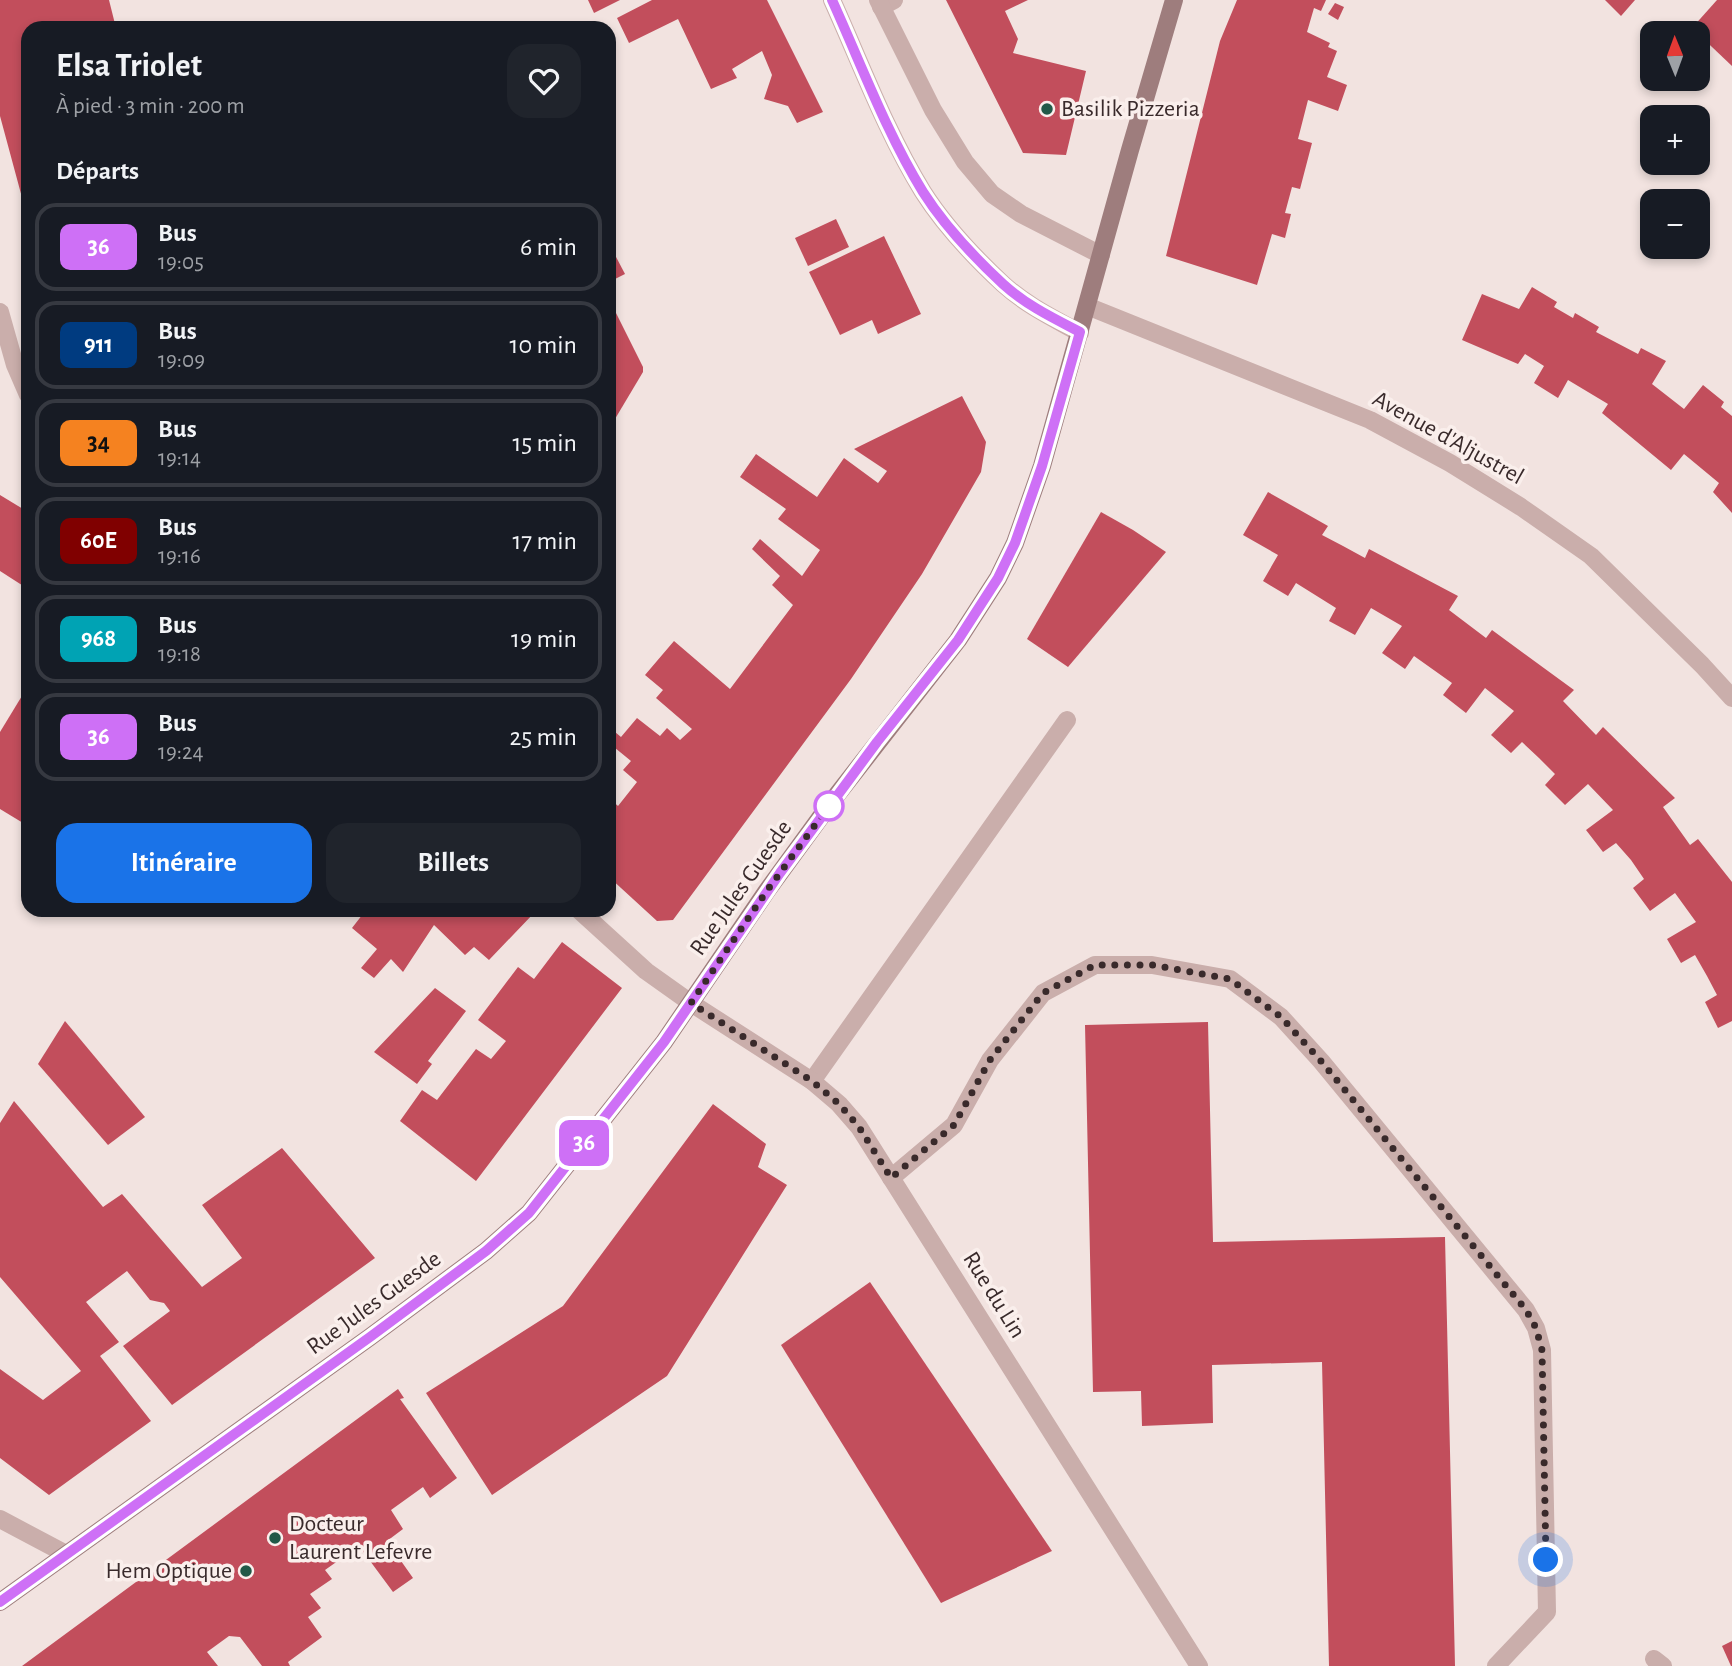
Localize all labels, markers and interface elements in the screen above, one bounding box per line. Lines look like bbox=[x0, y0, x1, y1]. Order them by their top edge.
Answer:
north arrow bbox=[1640, 21, 1710, 91]
map controls bbox=[1640, 21, 1710, 259]
button: heart bbox=[507, 44, 581, 118]
text: Elsa Triolet bbox=[56, 50, 202, 83]
text: À pied · 3 min · 200 m bbox=[56, 95, 245, 118]
place label: Basilik Pizzeria bbox=[1061, 97, 1200, 121]
marker: Basilik Pizzeria bbox=[1039, 101, 1055, 117]
button: + bbox=[1640, 105, 1710, 175]
text: Départs bbox=[56, 158, 139, 184]
button: − bbox=[1640, 189, 1710, 259]
text: Bus bbox=[158, 220, 197, 246]
text: 6 min bbox=[520, 234, 577, 260]
text: 36 bbox=[88, 235, 109, 259]
text: 19:05 bbox=[158, 251, 204, 274]
text: Bus bbox=[158, 318, 197, 344]
text: 10 min bbox=[510, 332, 577, 358]
text: 911 bbox=[84, 333, 113, 357]
text: 19:09 bbox=[158, 349, 205, 372]
street label: Avenue d'Aljustrel bbox=[1368, 387, 1528, 489]
text: Bus bbox=[158, 416, 197, 442]
text: 15 min bbox=[512, 430, 577, 456]
text: 34 bbox=[87, 431, 110, 455]
text: 19:14 bbox=[158, 447, 201, 470]
text: Bus bbox=[158, 514, 197, 540]
text: 17 min bbox=[512, 528, 577, 554]
text: 60E bbox=[80, 529, 117, 553]
text: 19:16 bbox=[158, 545, 201, 568]
text: Bus bbox=[158, 612, 197, 638]
text: 19 min bbox=[511, 626, 577, 652]
text: 968 bbox=[81, 627, 116, 651]
text: 19:18 bbox=[158, 643, 201, 666]
text: Bus bbox=[158, 710, 197, 736]
text: 25 min bbox=[510, 724, 577, 750]
text: 36 bbox=[88, 725, 109, 749]
text: 19:24 bbox=[158, 741, 204, 764]
unlabelled marker bbox=[814, 791, 844, 821]
street label: Rue Jules Guesde bbox=[686, 816, 796, 960]
button: Itinéraire bbox=[56, 823, 312, 903]
button: Billets bbox=[326, 823, 581, 903]
line badge: 36 bbox=[552, 1120, 616, 1166]
text: 36 bbox=[573, 1131, 595, 1155]
street label: Rue Jules Guesde bbox=[303, 1247, 445, 1359]
street label: Rue du Lin bbox=[958, 1248, 1030, 1342]
place label: Docteur Laurent Lefevre bbox=[289, 1512, 432, 1564]
marker: Docteur Laurent Lefevre bbox=[267, 1530, 283, 1546]
your location bbox=[1528, 1542, 1563, 1577]
place label: Hem Optique bbox=[105, 1559, 232, 1583]
marker: Hem Optique bbox=[238, 1563, 254, 1579]

